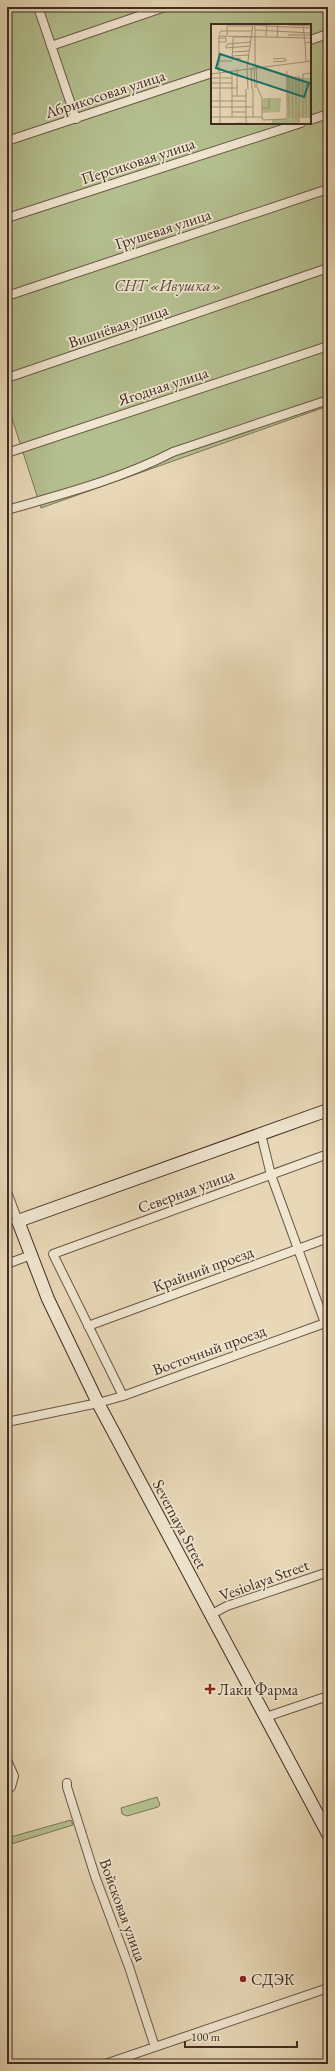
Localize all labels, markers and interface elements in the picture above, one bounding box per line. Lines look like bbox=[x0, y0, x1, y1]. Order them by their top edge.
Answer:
inset map bbox=[211, 24, 311, 124]
street label: Абрикосовая улица bbox=[41, 64, 168, 124]
street label: Персиковая улица bbox=[78, 132, 198, 189]
street label: Грушевая улица bbox=[112, 203, 214, 254]
park label: СНТ «Ивушка» bbox=[114, 275, 222, 296]
street label: Вишнёвая улица bbox=[65, 299, 171, 353]
street label: Ягодная улица bbox=[114, 361, 211, 411]
street label: Северная улица bbox=[135, 1164, 238, 1218]
street label: Крайний проезд bbox=[150, 1241, 257, 1297]
street label: Восточный проезд bbox=[150, 1320, 269, 1380]
street label: Severnaya Street bbox=[148, 1476, 212, 1572]
street label: Vesiolaya Street bbox=[216, 1554, 312, 1606]
place label: Лаки Фарма bbox=[218, 1679, 299, 1700]
marker: Лаки Фарма bbox=[205, 1684, 215, 1694]
street label: Войсковая улица bbox=[95, 1856, 152, 1965]
place label: СДЭК bbox=[251, 1969, 295, 1990]
marker: СДЭК bbox=[238, 1974, 248, 1984]
scale bar bbox=[185, 2023, 297, 2049]
text: 100 m bbox=[191, 2029, 221, 2045]

